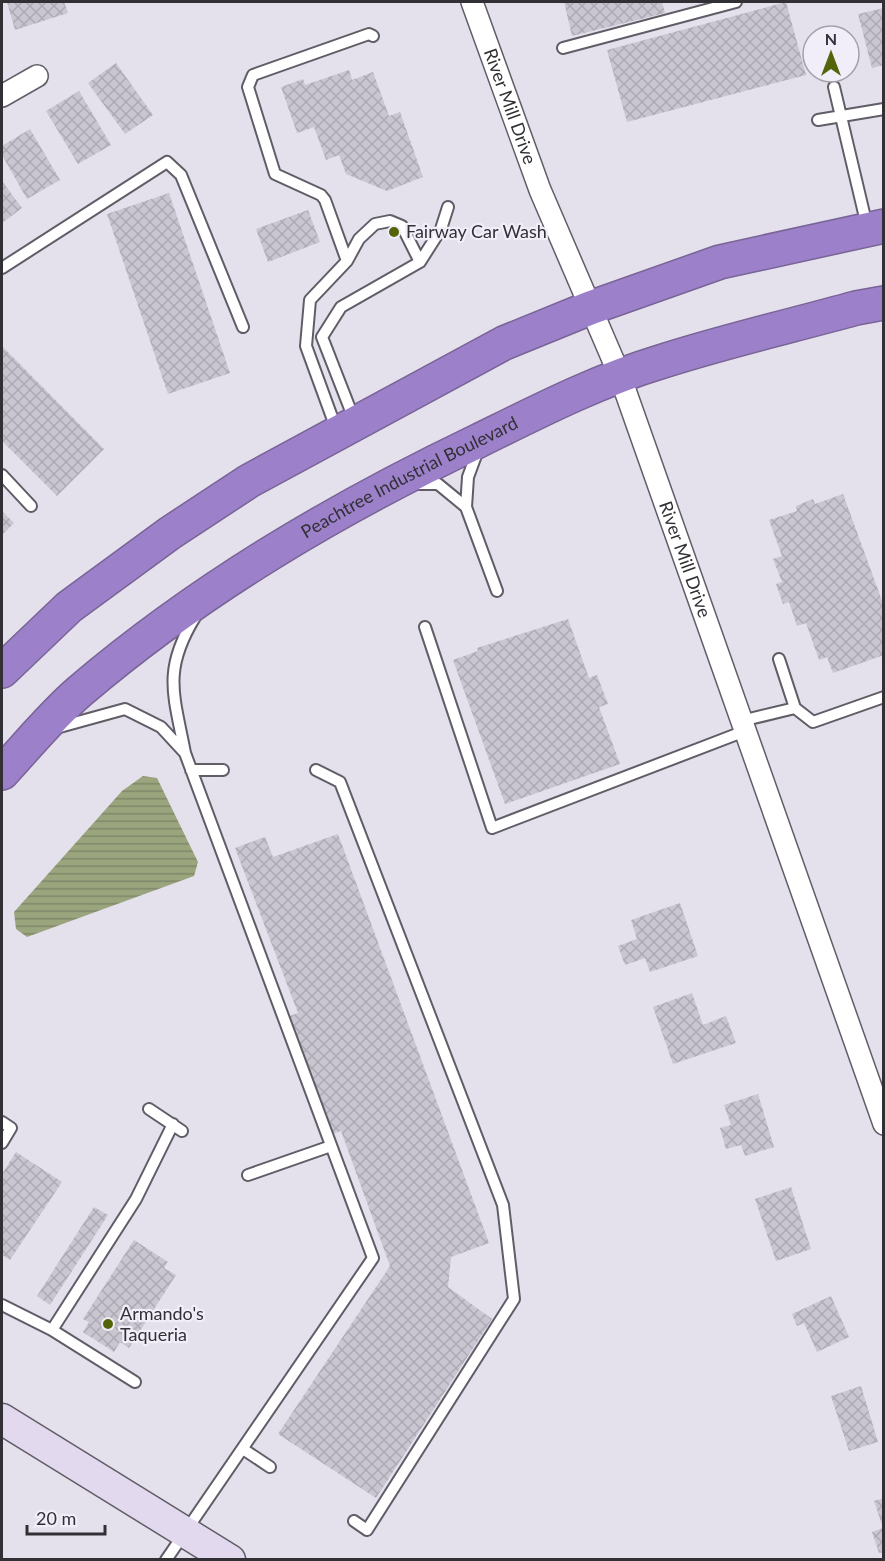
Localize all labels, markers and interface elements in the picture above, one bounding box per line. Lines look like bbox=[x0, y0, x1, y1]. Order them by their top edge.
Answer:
north arrow bbox=[801, 24, 861, 84]
text: N bbox=[825, 29, 837, 48]
street label: River Mill Drive bbox=[480, 45, 542, 167]
place label: Fairway Car Wash bbox=[406, 220, 547, 242]
marker: Fairway Car Wash bbox=[387, 225, 401, 239]
street label: Peachtree Industrial Boulevard bbox=[297, 411, 521, 542]
street label: River Mill Drive bbox=[655, 498, 716, 620]
place label: Armando's Taqueria bbox=[120, 1302, 204, 1345]
marker: Armando's Taqueria bbox=[101, 1317, 115, 1331]
scale bar bbox=[27, 1498, 105, 1536]
text: 20 m bbox=[36, 1507, 76, 1529]

